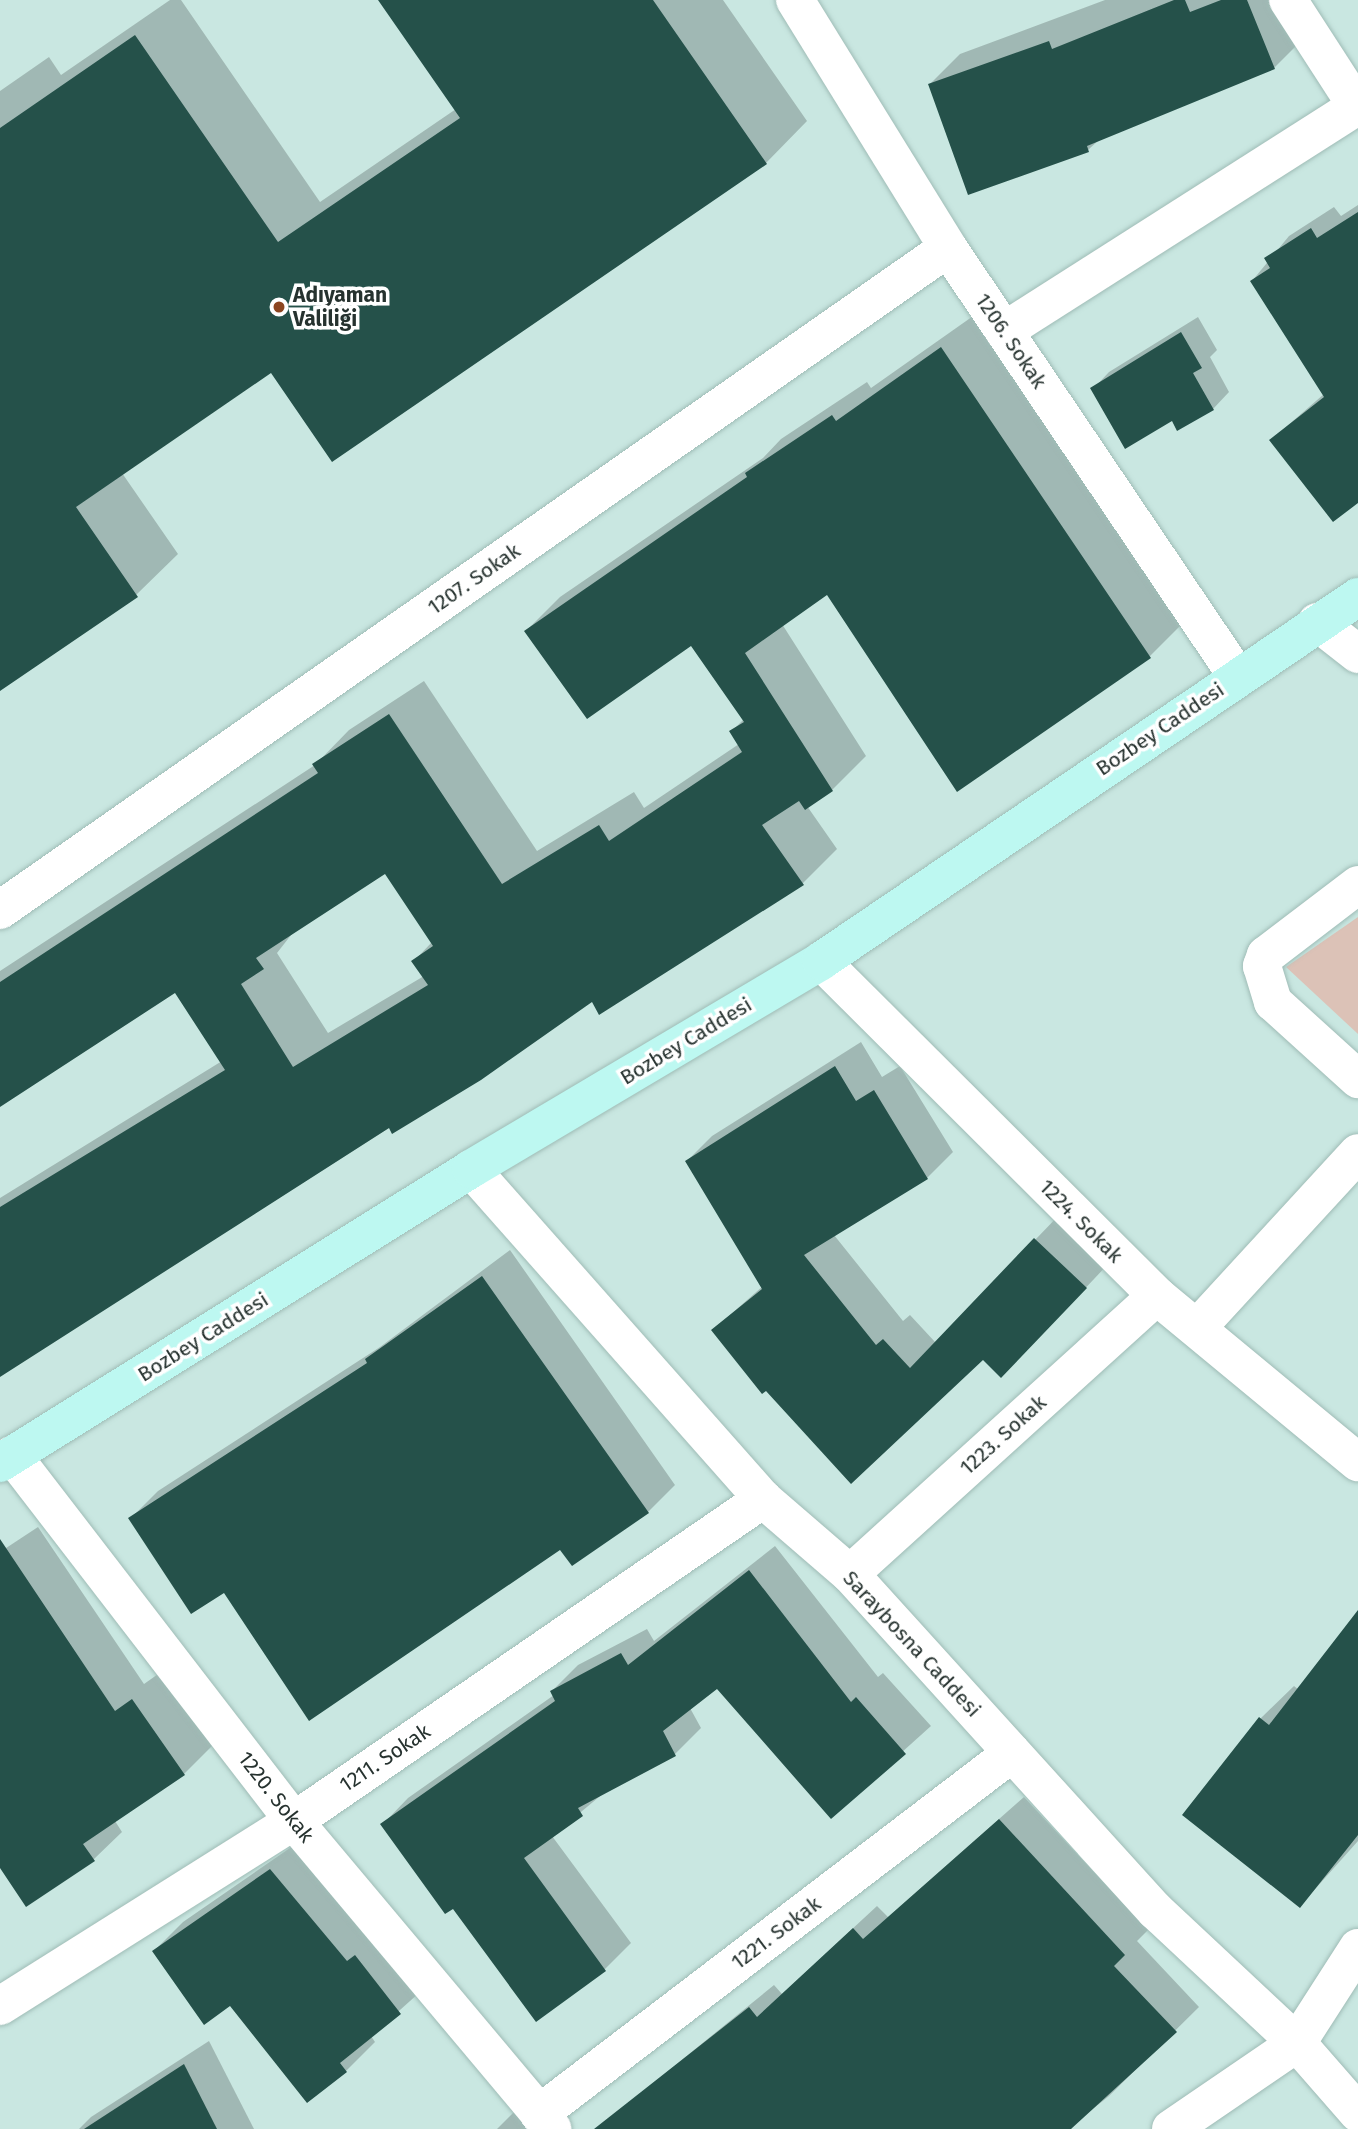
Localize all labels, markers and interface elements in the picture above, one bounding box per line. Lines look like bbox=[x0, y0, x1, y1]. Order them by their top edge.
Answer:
place label: Adıyaman Valiliği bbox=[293, 282, 387, 332]
street label: 1206. Sokak bbox=[970, 289, 1052, 393]
marker: Adıyaman Valiliği bbox=[271, 299, 287, 315]
street label: 1207. Sokak bbox=[423, 538, 525, 620]
street label: Bozbey Caddesi bbox=[1091, 677, 1229, 781]
street label: Bozbey Caddesi bbox=[616, 992, 756, 1090]
street label: 1224. Sokak bbox=[1034, 1174, 1128, 1268]
street label: Bozbey Caddesi bbox=[133, 1287, 273, 1387]
street label: 1223. Sokak bbox=[955, 1390, 1051, 1480]
street label: Saraybosna Caddesi bbox=[838, 1566, 986, 1722]
street label: 1211. Sokak bbox=[335, 1719, 435, 1797]
street label: 1220. Sokak bbox=[233, 1746, 319, 1848]
street label: 1221. Sokak bbox=[726, 1891, 826, 1975]

